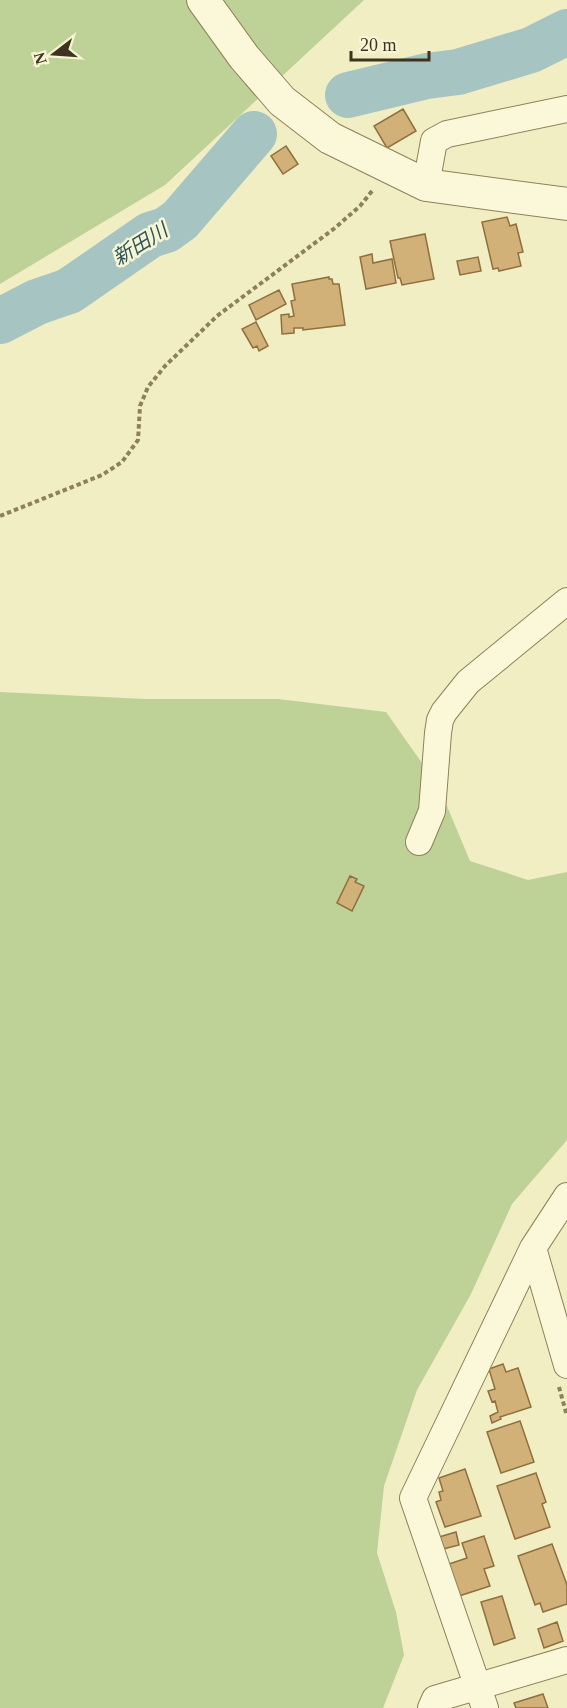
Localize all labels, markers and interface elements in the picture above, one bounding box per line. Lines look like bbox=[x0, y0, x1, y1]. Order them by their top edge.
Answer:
north arrow bbox=[24, 24, 84, 84]
scale bar bbox=[351, 24, 429, 62]
text: 20 m bbox=[360, 35, 397, 55]
text: N bbox=[30, 50, 50, 66]
water label: 新田川 bbox=[109, 218, 173, 269]

